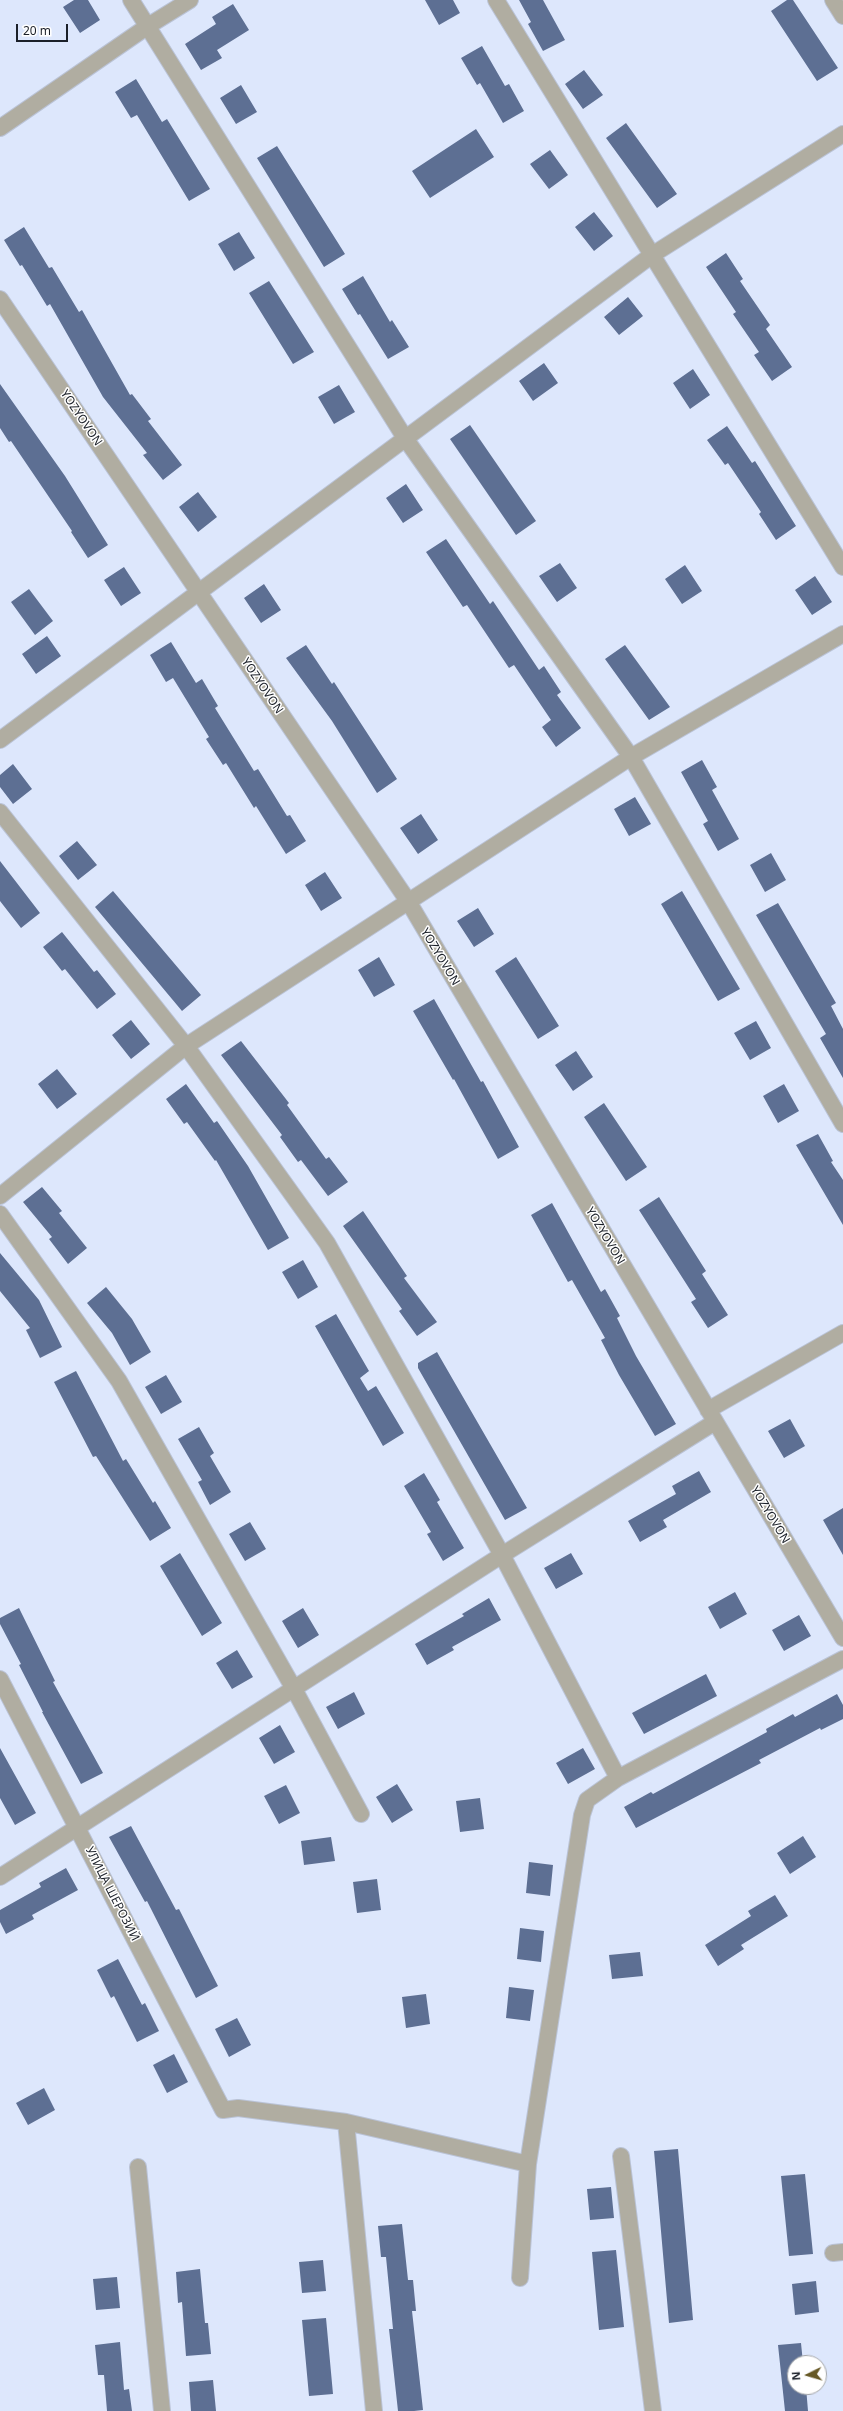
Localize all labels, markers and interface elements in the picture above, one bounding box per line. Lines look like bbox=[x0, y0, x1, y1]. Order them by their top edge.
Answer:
scale bar bbox=[18, 16, 70, 42]
text: 20 m bbox=[23, 22, 51, 39]
street label: YOZYOVON bbox=[57, 387, 105, 449]
street label: YOZYOVON bbox=[238, 655, 286, 717]
street label: YOZYOVON bbox=[417, 926, 463, 988]
street label: YOZYOVON bbox=[582, 1205, 628, 1267]
street label: YOZYOVON bbox=[747, 1484, 793, 1546]
street label: УЛИЦА ШЕРОЗИЙ bbox=[82, 1844, 142, 1944]
north arrow bbox=[787, 2355, 827, 2395]
text: N bbox=[788, 2371, 803, 2381]

